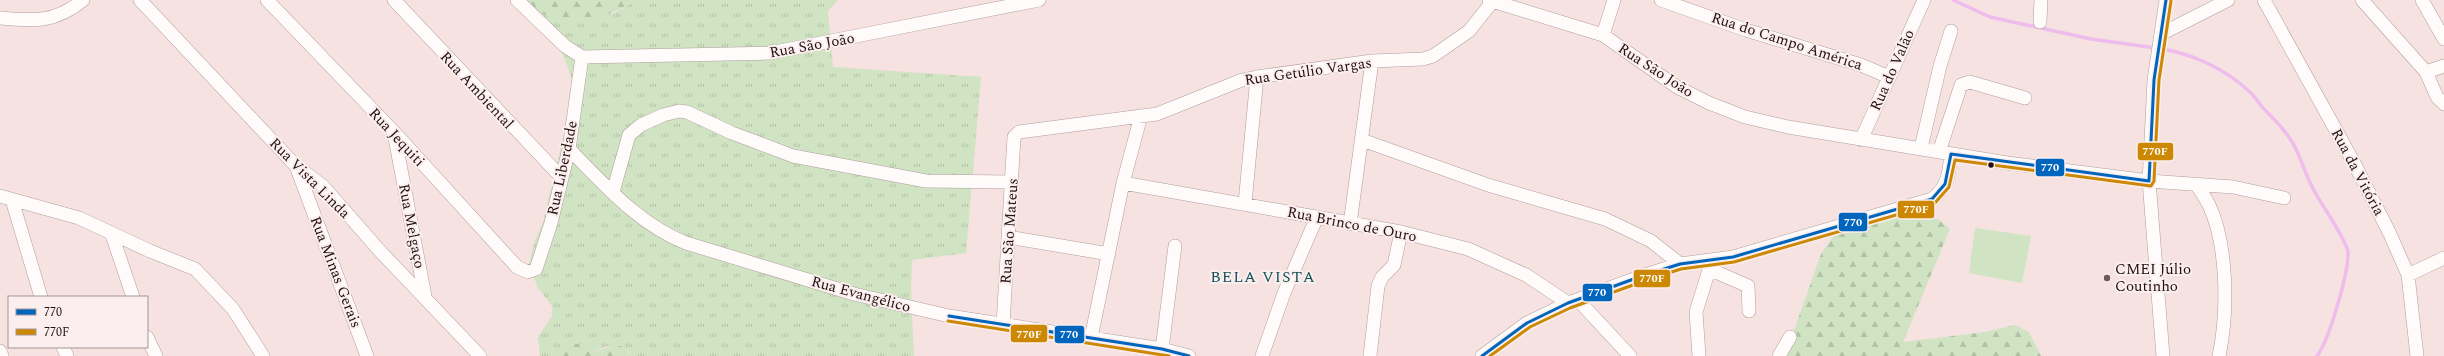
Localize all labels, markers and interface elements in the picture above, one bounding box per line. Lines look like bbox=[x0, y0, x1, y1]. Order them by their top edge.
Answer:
street label: Rua do Campo América bbox=[1708, 6, 1866, 77]
street label: Rua do Valão bbox=[1864, 26, 1921, 115]
street label: Rua São João bbox=[768, 27, 856, 64]
street label: Rua São João bbox=[1613, 37, 1698, 103]
street label: Rua Ambiental bbox=[434, 46, 519, 135]
street label: Rua Getúlio Vargas bbox=[1243, 51, 1373, 92]
street label: Rua Jequiti bbox=[363, 103, 430, 172]
street label: Rua Liberdade bbox=[541, 118, 584, 218]
street label: Rua da Vitória bbox=[2325, 124, 2391, 221]
street label: Rua Vista Linda bbox=[264, 133, 356, 225]
line badge: 770F bbox=[2137, 142, 2174, 161]
text: 770F bbox=[2142, 143, 2168, 160]
line badge: 770 bbox=[2035, 158, 2065, 177]
text: 770 bbox=[2041, 159, 2059, 176]
unlabelled marker bbox=[1986, 160, 1996, 170]
street label: Rua São Mateus bbox=[994, 177, 1025, 285]
street label: Rua Melgaço bbox=[392, 182, 431, 271]
line badge: 770F bbox=[1897, 200, 1935, 219]
street label: Rua Brinco de Ouro bbox=[1285, 201, 1419, 248]
text: 770F bbox=[1903, 201, 1929, 218]
line badge: 770 bbox=[1838, 212, 1868, 232]
street label: Rua Minas Gerais bbox=[304, 213, 367, 331]
text: 770 bbox=[1844, 214, 1862, 231]
place label: CMEI Júlio Coutinho bbox=[2115, 258, 2191, 298]
district label: BELA VISTA bbox=[1210, 265, 1316, 289]
line badge: 770F bbox=[1633, 269, 1671, 288]
street label: Rua Evangélico bbox=[809, 270, 913, 319]
text: 770F bbox=[1639, 270, 1665, 287]
marker: CMEI Júlio Coutinho bbox=[2102, 273, 2112, 283]
line badge: 770 bbox=[1582, 283, 1613, 302]
text: 770 bbox=[1588, 284, 1606, 301]
legend bbox=[8, 296, 148, 348]
text: 770 bbox=[44, 303, 62, 322]
text: 770F bbox=[44, 323, 69, 342]
line badge: 770F bbox=[1010, 324, 1048, 343]
line badge: 770 bbox=[1054, 325, 1085, 344]
text: 770F bbox=[1016, 326, 1042, 343]
text: 770 bbox=[1060, 326, 1078, 343]

